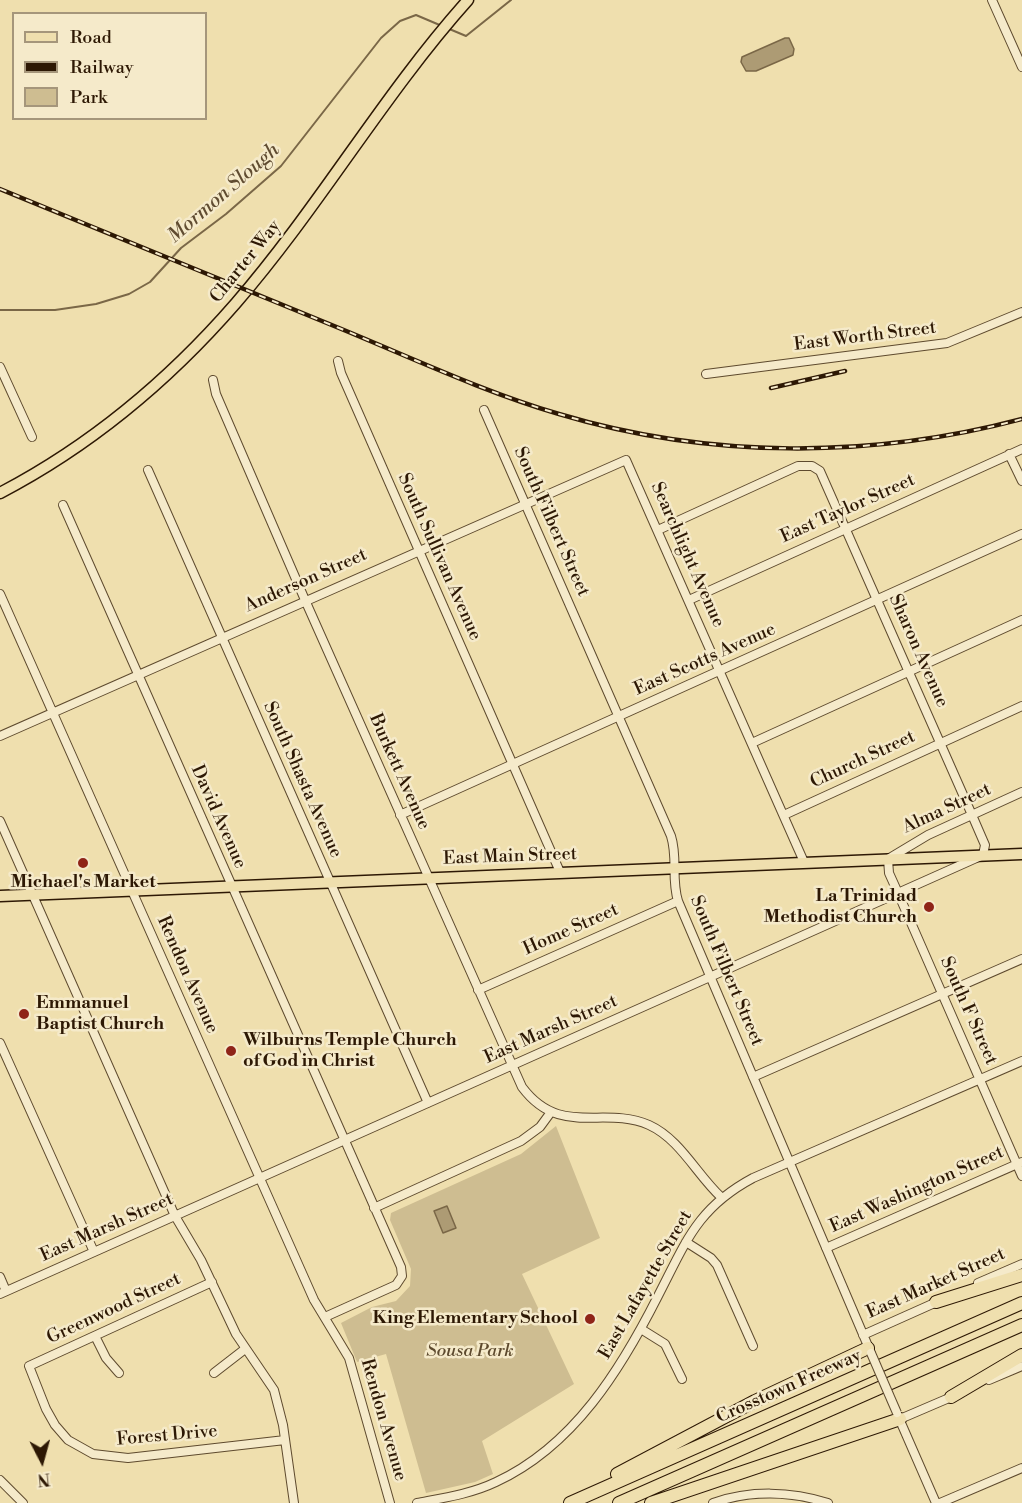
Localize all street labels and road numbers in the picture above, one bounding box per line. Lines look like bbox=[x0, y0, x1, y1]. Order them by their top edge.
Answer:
street label: Charter Way bbox=[206, 216, 286, 308]
street label: East Worth Street bbox=[793, 318, 937, 356]
street label: South Filbert Street bbox=[508, 444, 594, 600]
street label: South Sullivan Avenue bbox=[392, 470, 486, 644]
street label: East Taylor Street bbox=[777, 470, 919, 548]
street label: Searchlight Avenue bbox=[645, 479, 729, 631]
street label: Anderson Street bbox=[242, 544, 370, 618]
street label: Sharon Avenue bbox=[883, 591, 953, 711]
street label: East Scotts Avenue bbox=[631, 619, 779, 701]
street label: South Shasta Avenue bbox=[258, 699, 346, 861]
street label: Burkett Avenue bbox=[364, 711, 434, 833]
street label: Church Street bbox=[807, 726, 919, 794]
street label: David Avenue bbox=[186, 762, 250, 872]
street label: Alma Street bbox=[899, 779, 995, 839]
street label: East Main Street bbox=[443, 844, 577, 870]
street label: South Filbert Street bbox=[685, 893, 767, 1049]
street label: Home Street bbox=[520, 899, 622, 961]
street label: Rendon Avenue bbox=[151, 913, 223, 1037]
street label: South F Street bbox=[935, 954, 1001, 1068]
street label: East Marsh Street bbox=[481, 991, 621, 1069]
street label: East Washington Street bbox=[827, 1142, 1007, 1238]
street label: East Marsh Street bbox=[37, 1189, 177, 1267]
street label: East Lafayette Street bbox=[595, 1207, 697, 1363]
street label: East Market Street bbox=[863, 1244, 1009, 1324]
street label: Greenwood Street bbox=[44, 1269, 184, 1349]
street label: Crosstown Freeway bbox=[713, 1345, 865, 1429]
street label: Rendon Avenue bbox=[355, 1356, 411, 1484]
street label: Forest Drive bbox=[116, 1421, 218, 1451]

